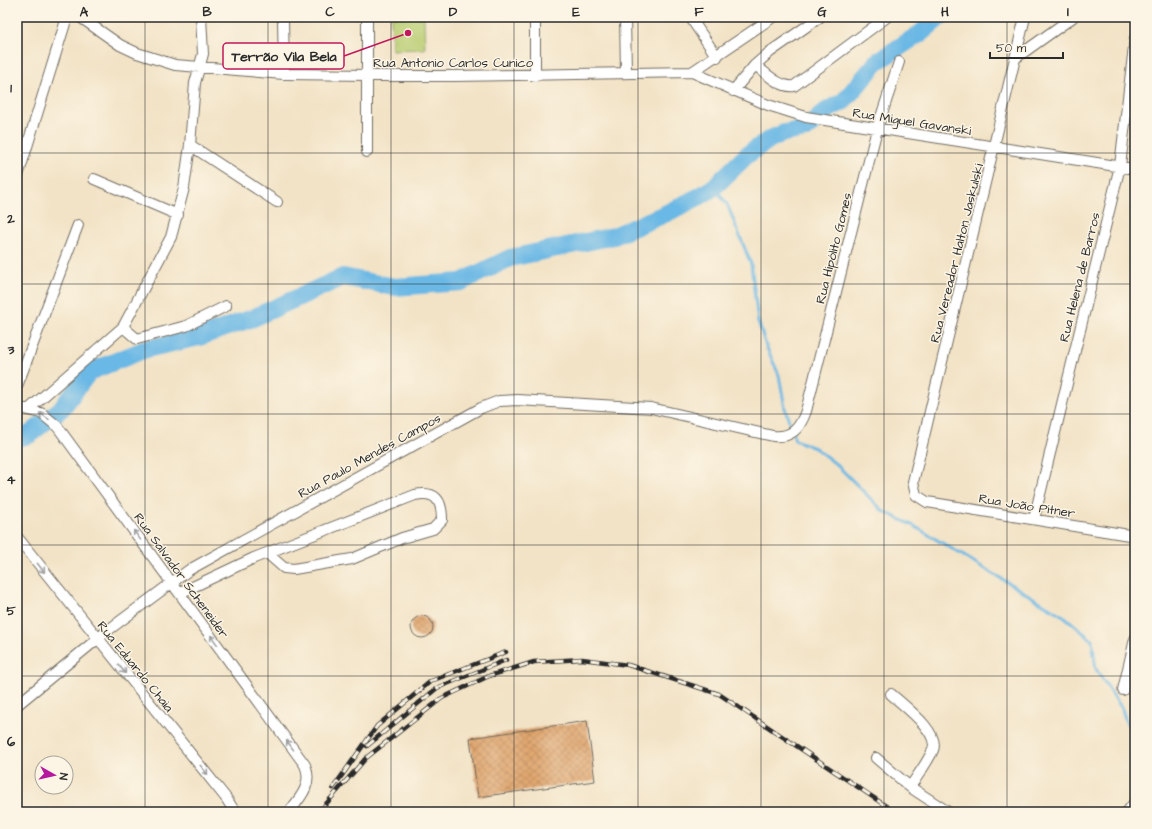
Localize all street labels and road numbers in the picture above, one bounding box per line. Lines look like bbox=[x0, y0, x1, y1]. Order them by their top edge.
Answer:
street label: Rua Antonio Carlos Cunico bbox=[373, 54, 534, 72]
street label: Rua Miguel Gavanski bbox=[851, 104, 973, 141]
street label: Rua Vereador Halton Jaskulski bbox=[926, 162, 988, 345]
street label: Rua Hipólito Gomes bbox=[811, 190, 857, 306]
street label: Rua Helena de Barros bbox=[1055, 210, 1105, 344]
street label: Rua Paulo Mendes Campos bbox=[295, 409, 444, 503]
street label: Rua João Pitner bbox=[977, 489, 1076, 522]
street label: Rua Salvador Scheneider bbox=[130, 509, 233, 642]
street label: Rua Eduardo Chaia bbox=[93, 617, 178, 716]

